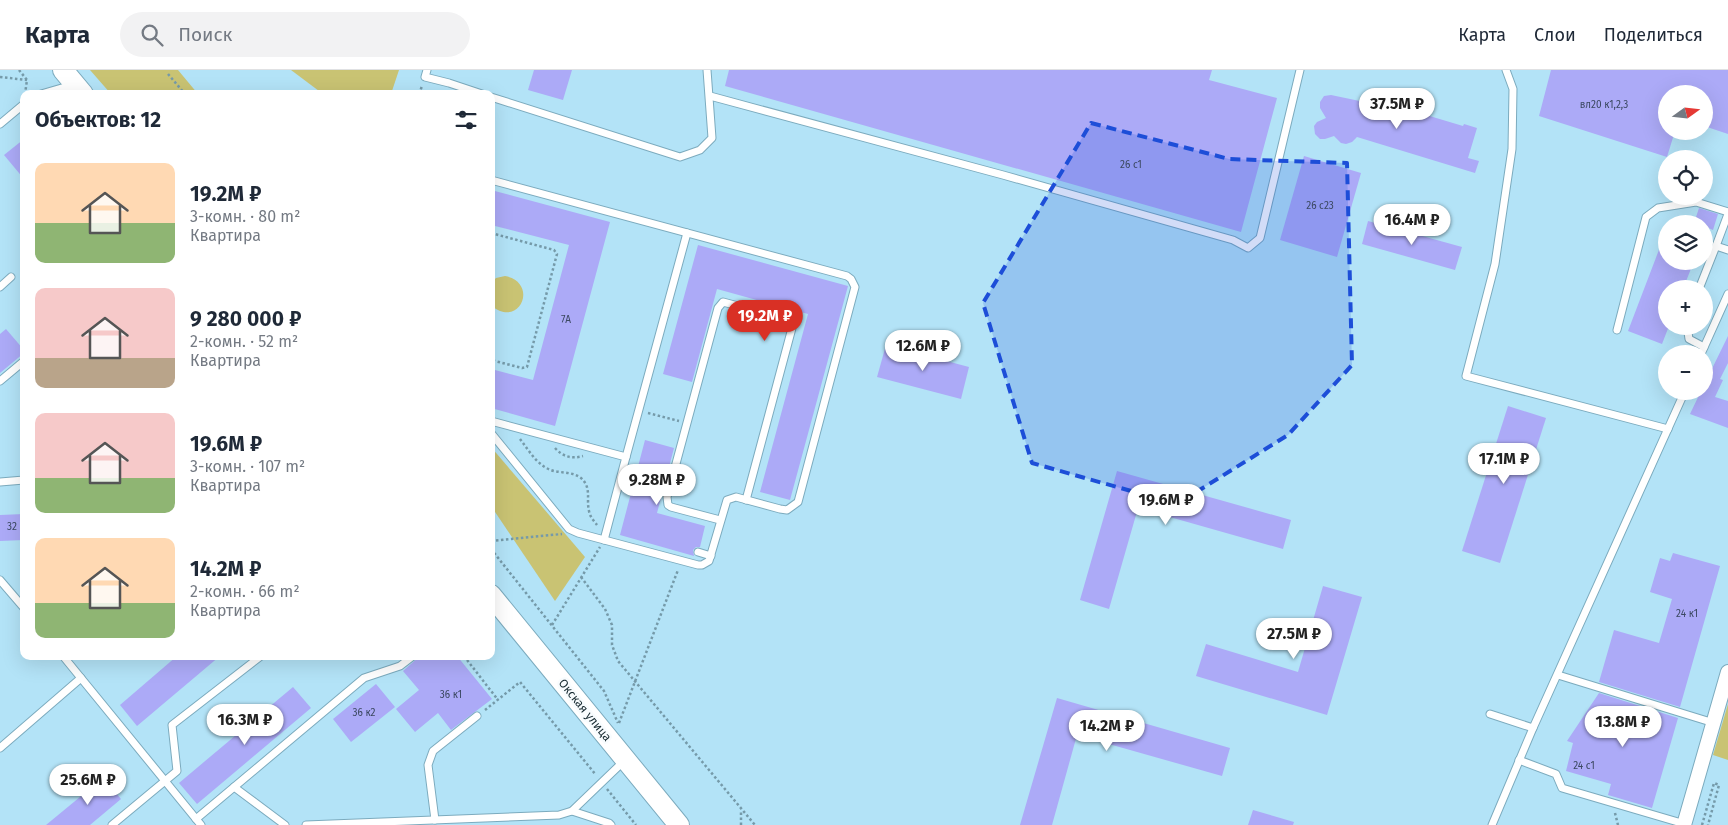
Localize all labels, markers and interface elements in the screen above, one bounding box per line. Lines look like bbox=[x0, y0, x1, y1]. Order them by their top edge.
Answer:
search box bbox=[120, 12, 470, 57]
text: Карта bbox=[25, 21, 90, 49]
icon: search bbox=[138, 21, 166, 49]
text: Поиск bbox=[178, 23, 232, 46]
text: Карта bbox=[1458, 24, 1506, 46]
text: Слои bbox=[1534, 24, 1576, 46]
text: Поделиться bbox=[1604, 24, 1703, 46]
north arrow bbox=[1658, 85, 1712, 140]
map controls bbox=[1658, 85, 1713, 400]
pin: 37.5M ₽ bbox=[1351, 88, 1443, 130]
text: 37.5M ₽ bbox=[1370, 94, 1424, 113]
house number: вл20 к1,2,3 bbox=[1580, 99, 1628, 111]
icon: filters bbox=[452, 106, 480, 134]
text: Объектов: 12 bbox=[35, 107, 161, 133]
button: locate bbox=[1658, 150, 1713, 205]
house number: 26 с1 bbox=[1120, 159, 1142, 171]
text: 19.2M ₽ bbox=[190, 181, 261, 207]
icon: home bbox=[75, 183, 135, 243]
house number: 26 с23 bbox=[1306, 200, 1334, 212]
pin: 16.4M ₽ bbox=[1366, 204, 1458, 246]
text: 3-комн. · 80 m² bbox=[190, 207, 300, 226]
text: 16.4M ₽ bbox=[1385, 210, 1439, 229]
button: layers bbox=[1658, 215, 1713, 270]
text: Квартира bbox=[190, 226, 261, 245]
button: + bbox=[1658, 280, 1713, 335]
pin: 19.2M ₽ bbox=[719, 300, 811, 342]
text: 9 280 000 ₽ bbox=[190, 306, 301, 332]
text: 19.2M ₽ bbox=[738, 306, 792, 325]
icon: home bbox=[75, 308, 135, 368]
house number: 7А bbox=[561, 314, 571, 326]
pin: 12.6M ₽ bbox=[877, 330, 969, 372]
text: 2-комн. · 52 m² bbox=[190, 332, 298, 351]
text: 12.6M ₽ bbox=[896, 336, 950, 355]
button: − bbox=[1658, 345, 1713, 400]
text: Квартира bbox=[190, 351, 261, 370]
text: 19.6M ₽ bbox=[190, 431, 262, 457]
icon: home bbox=[75, 433, 135, 493]
pin: 17.1M ₽ bbox=[1458, 442, 1550, 485]
text: 17.1M ₽ bbox=[1479, 449, 1529, 468]
text: 3-комн. · 107 m² bbox=[190, 457, 305, 476]
pin: 9.28M ₽ bbox=[611, 464, 703, 506]
text: 9.28M ₽ bbox=[629, 470, 685, 489]
text: Квартира bbox=[190, 476, 261, 495]
pin: 19.6M ₽ bbox=[1120, 484, 1212, 526]
text: 19.6M ₽ bbox=[1139, 490, 1193, 509]
house number: 32 bbox=[7, 521, 17, 533]
text: 14.2M ₽ bbox=[190, 556, 261, 582]
icon: home bbox=[75, 558, 135, 618]
text: 2-комн. · 66 m² bbox=[190, 582, 300, 601]
text: Квартира bbox=[190, 601, 261, 620]
house number: 24 к1 bbox=[1676, 608, 1698, 620]
pin: 27.5M ₽ bbox=[1248, 618, 1340, 660]
text: 27.5M ₽ bbox=[1267, 624, 1321, 643]
street label: Окская улица bbox=[556, 676, 614, 744]
house number: 36 к1 bbox=[440, 689, 462, 701]
pin: 16.3M ₽ bbox=[199, 704, 291, 746]
pin: 13.8M ₽ bbox=[1577, 706, 1669, 748]
house number: 36 к2 bbox=[352, 707, 376, 719]
text: 16.3M ₽ bbox=[218, 710, 272, 729]
pin: 14.2M ₽ bbox=[1061, 710, 1153, 752]
text: 13.8M ₽ bbox=[1596, 712, 1650, 731]
text: 14.2M ₽ bbox=[1080, 716, 1134, 735]
house number: 24 с1 bbox=[1573, 760, 1595, 772]
pin: 25.6M ₽ bbox=[42, 764, 134, 806]
text: 25.6M ₽ bbox=[60, 770, 116, 789]

